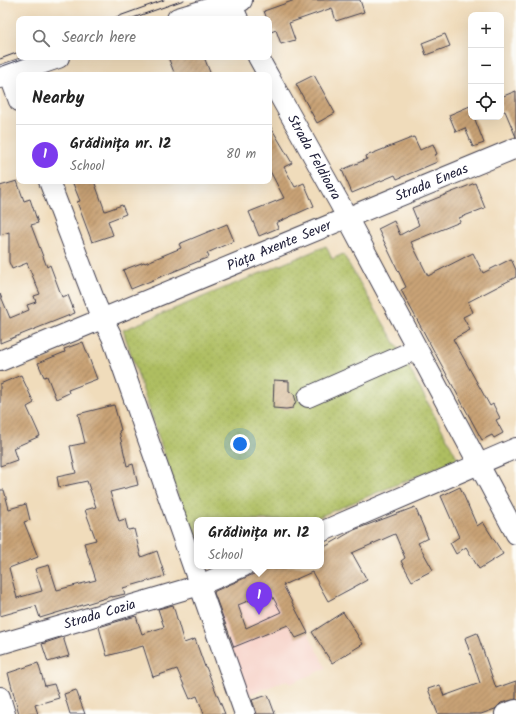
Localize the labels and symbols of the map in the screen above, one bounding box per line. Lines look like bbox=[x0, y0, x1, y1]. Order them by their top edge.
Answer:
street label: Strada Feldioara bbox=[281, 111, 347, 204]
street label: Strada Eneas bbox=[392, 158, 472, 208]
street label: Piața Axente Sever bbox=[224, 214, 336, 277]
your location bbox=[230, 434, 250, 454]
pin: 1 bbox=[246, 582, 272, 615]
street label: Strada Cozia bbox=[61, 594, 138, 636]

